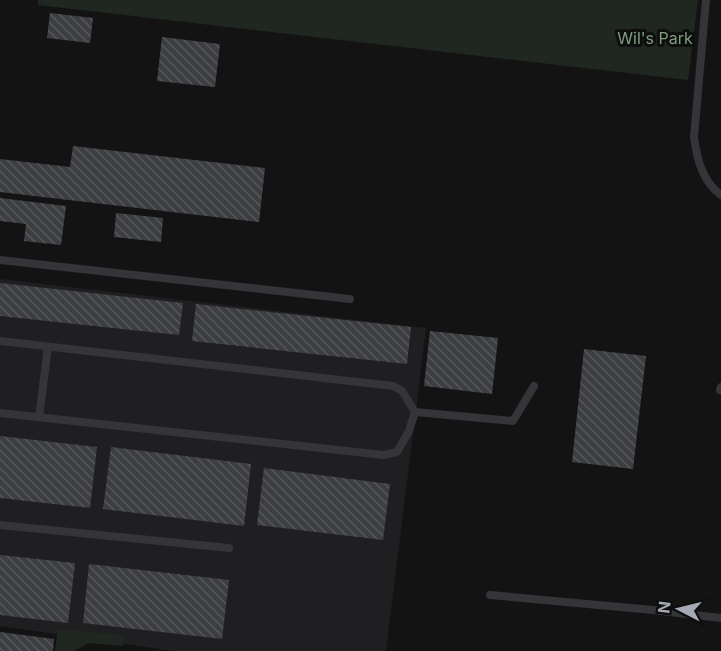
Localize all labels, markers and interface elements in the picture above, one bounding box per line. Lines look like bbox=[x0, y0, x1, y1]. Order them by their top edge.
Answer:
park label: Wil's Park bbox=[617, 28, 693, 48]
north arrow bbox=[649, 579, 709, 639]
text: N bbox=[653, 600, 675, 614]

